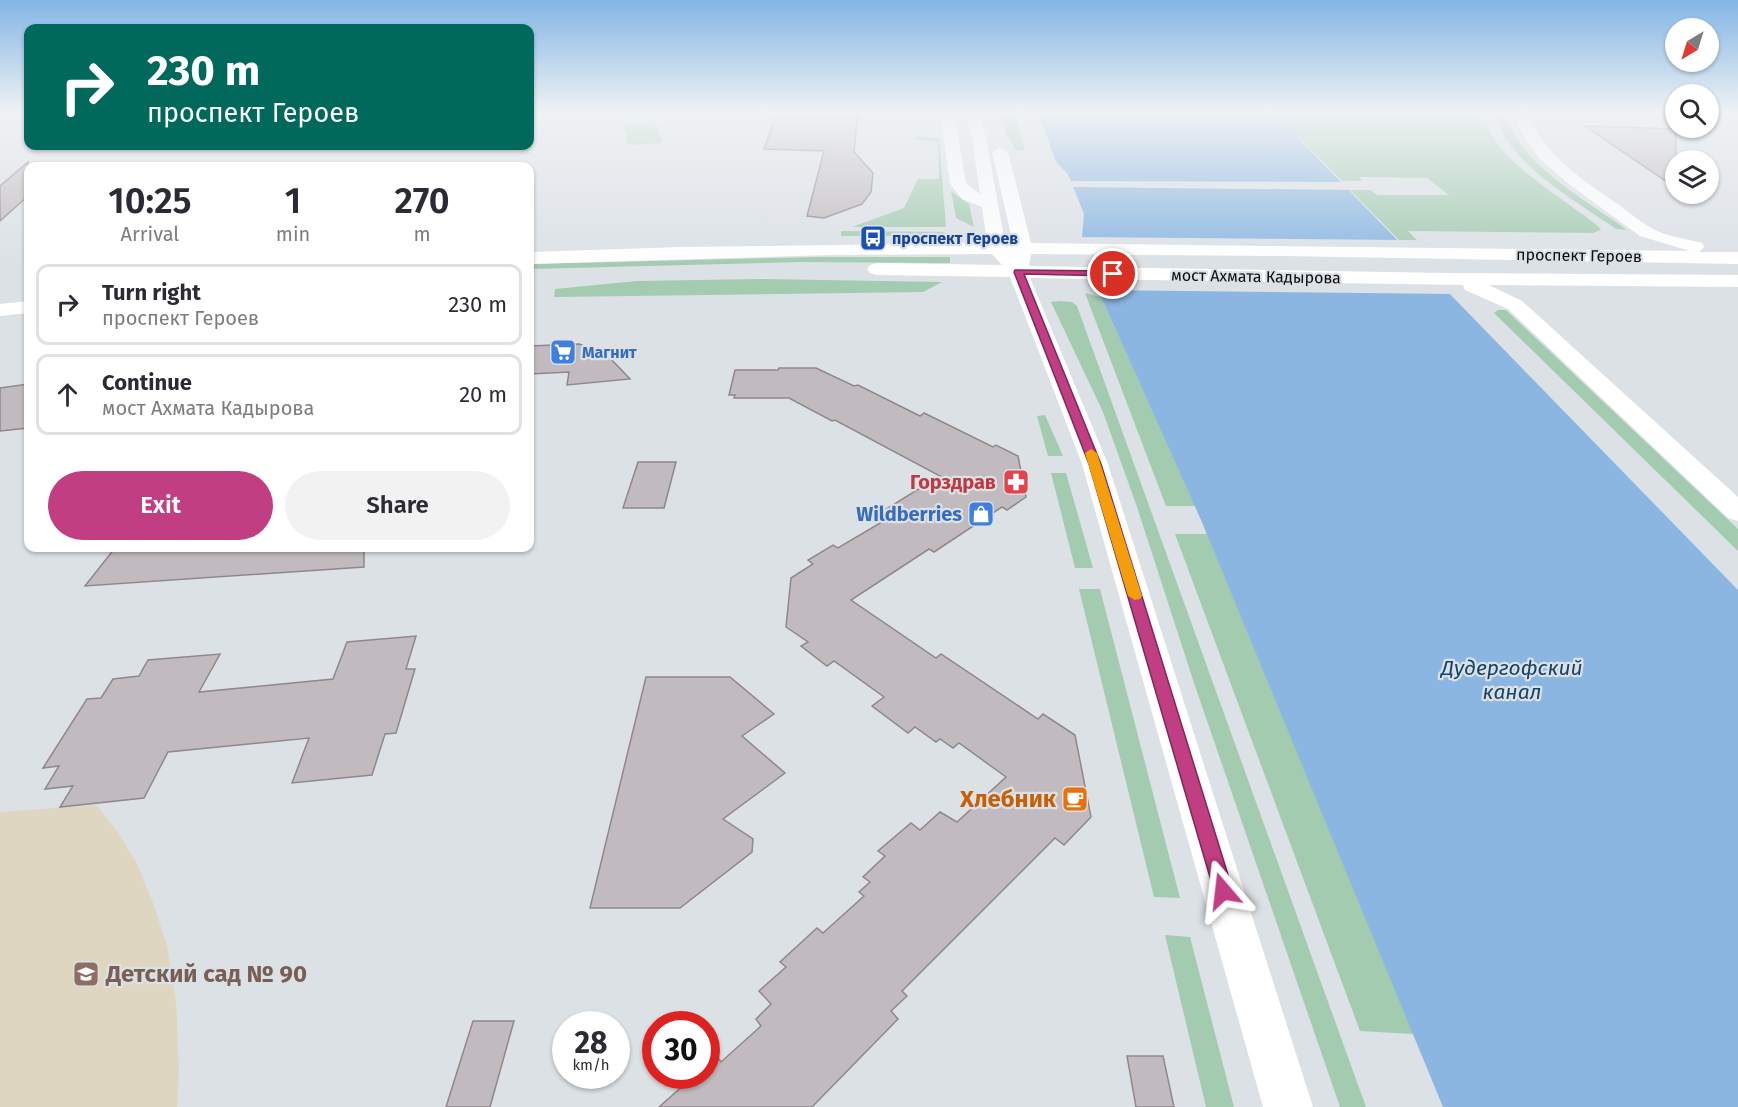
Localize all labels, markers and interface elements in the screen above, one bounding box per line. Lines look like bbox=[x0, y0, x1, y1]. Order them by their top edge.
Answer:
north arrow bbox=[1665, 18, 1719, 72]
map controls bbox=[1665, 18, 1719, 204]
text: 230 m bbox=[147, 46, 260, 96]
icon: right bbox=[48, 48, 126, 126]
button: search bbox=[1665, 84, 1719, 138]
text: проспект Героев bbox=[147, 97, 359, 129]
button: layers bbox=[1665, 150, 1719, 204]
text: 10:25 bbox=[108, 179, 192, 223]
text: 1 bbox=[285, 179, 301, 223]
text: 270 bbox=[395, 179, 450, 223]
text: Arrival bbox=[121, 222, 179, 246]
text: min bbox=[276, 222, 310, 246]
text: m bbox=[414, 222, 431, 246]
bus stop icon: проспект Героев bbox=[858, 223, 888, 253]
place label: проспект Героев bbox=[892, 229, 1018, 248]
street label: проспект Героев bbox=[1516, 245, 1642, 266]
pin bbox=[1087, 248, 1138, 299]
icon: arrive bbox=[1096, 257, 1129, 290]
street label: мост Ахмата Кадырова bbox=[1171, 266, 1341, 287]
text: Turn right bbox=[102, 279, 201, 306]
icon: right bbox=[51, 288, 84, 321]
text: 230 m bbox=[448, 291, 507, 318]
text: проспект Героев bbox=[102, 306, 259, 330]
supermarket icon: Магнит bbox=[548, 337, 578, 367]
place label: Магнит bbox=[582, 343, 637, 362]
text: Continue bbox=[102, 369, 192, 396]
icon: ahead bbox=[51, 378, 84, 411]
text: 20 m bbox=[459, 381, 507, 408]
text: мост Ахмата Кадырова bbox=[102, 396, 314, 420]
pharmacy icon: Горздрав bbox=[1001, 467, 1031, 497]
place label: Горздрав bbox=[910, 470, 996, 494]
button: Exit bbox=[48, 471, 273, 540]
button: Share bbox=[285, 471, 510, 540]
shop icon: Wildberries bbox=[966, 499, 996, 529]
place label: Wildberries bbox=[856, 502, 962, 526]
water label: Дудергофский канал bbox=[1439, 655, 1583, 705]
cafe icon: Хлебник bbox=[1060, 784, 1090, 814]
place label: Хлебник bbox=[959, 785, 1057, 813]
position arrow bbox=[1191, 859, 1255, 923]
school or university icon: Детский сад № 90 bbox=[71, 959, 101, 989]
place label: Детский сад № 90 bbox=[105, 960, 307, 988]
speed limit sign: 30 bbox=[642, 1011, 720, 1089]
text: 28 bbox=[575, 1025, 607, 1061]
text: km/h bbox=[572, 1056, 610, 1074]

